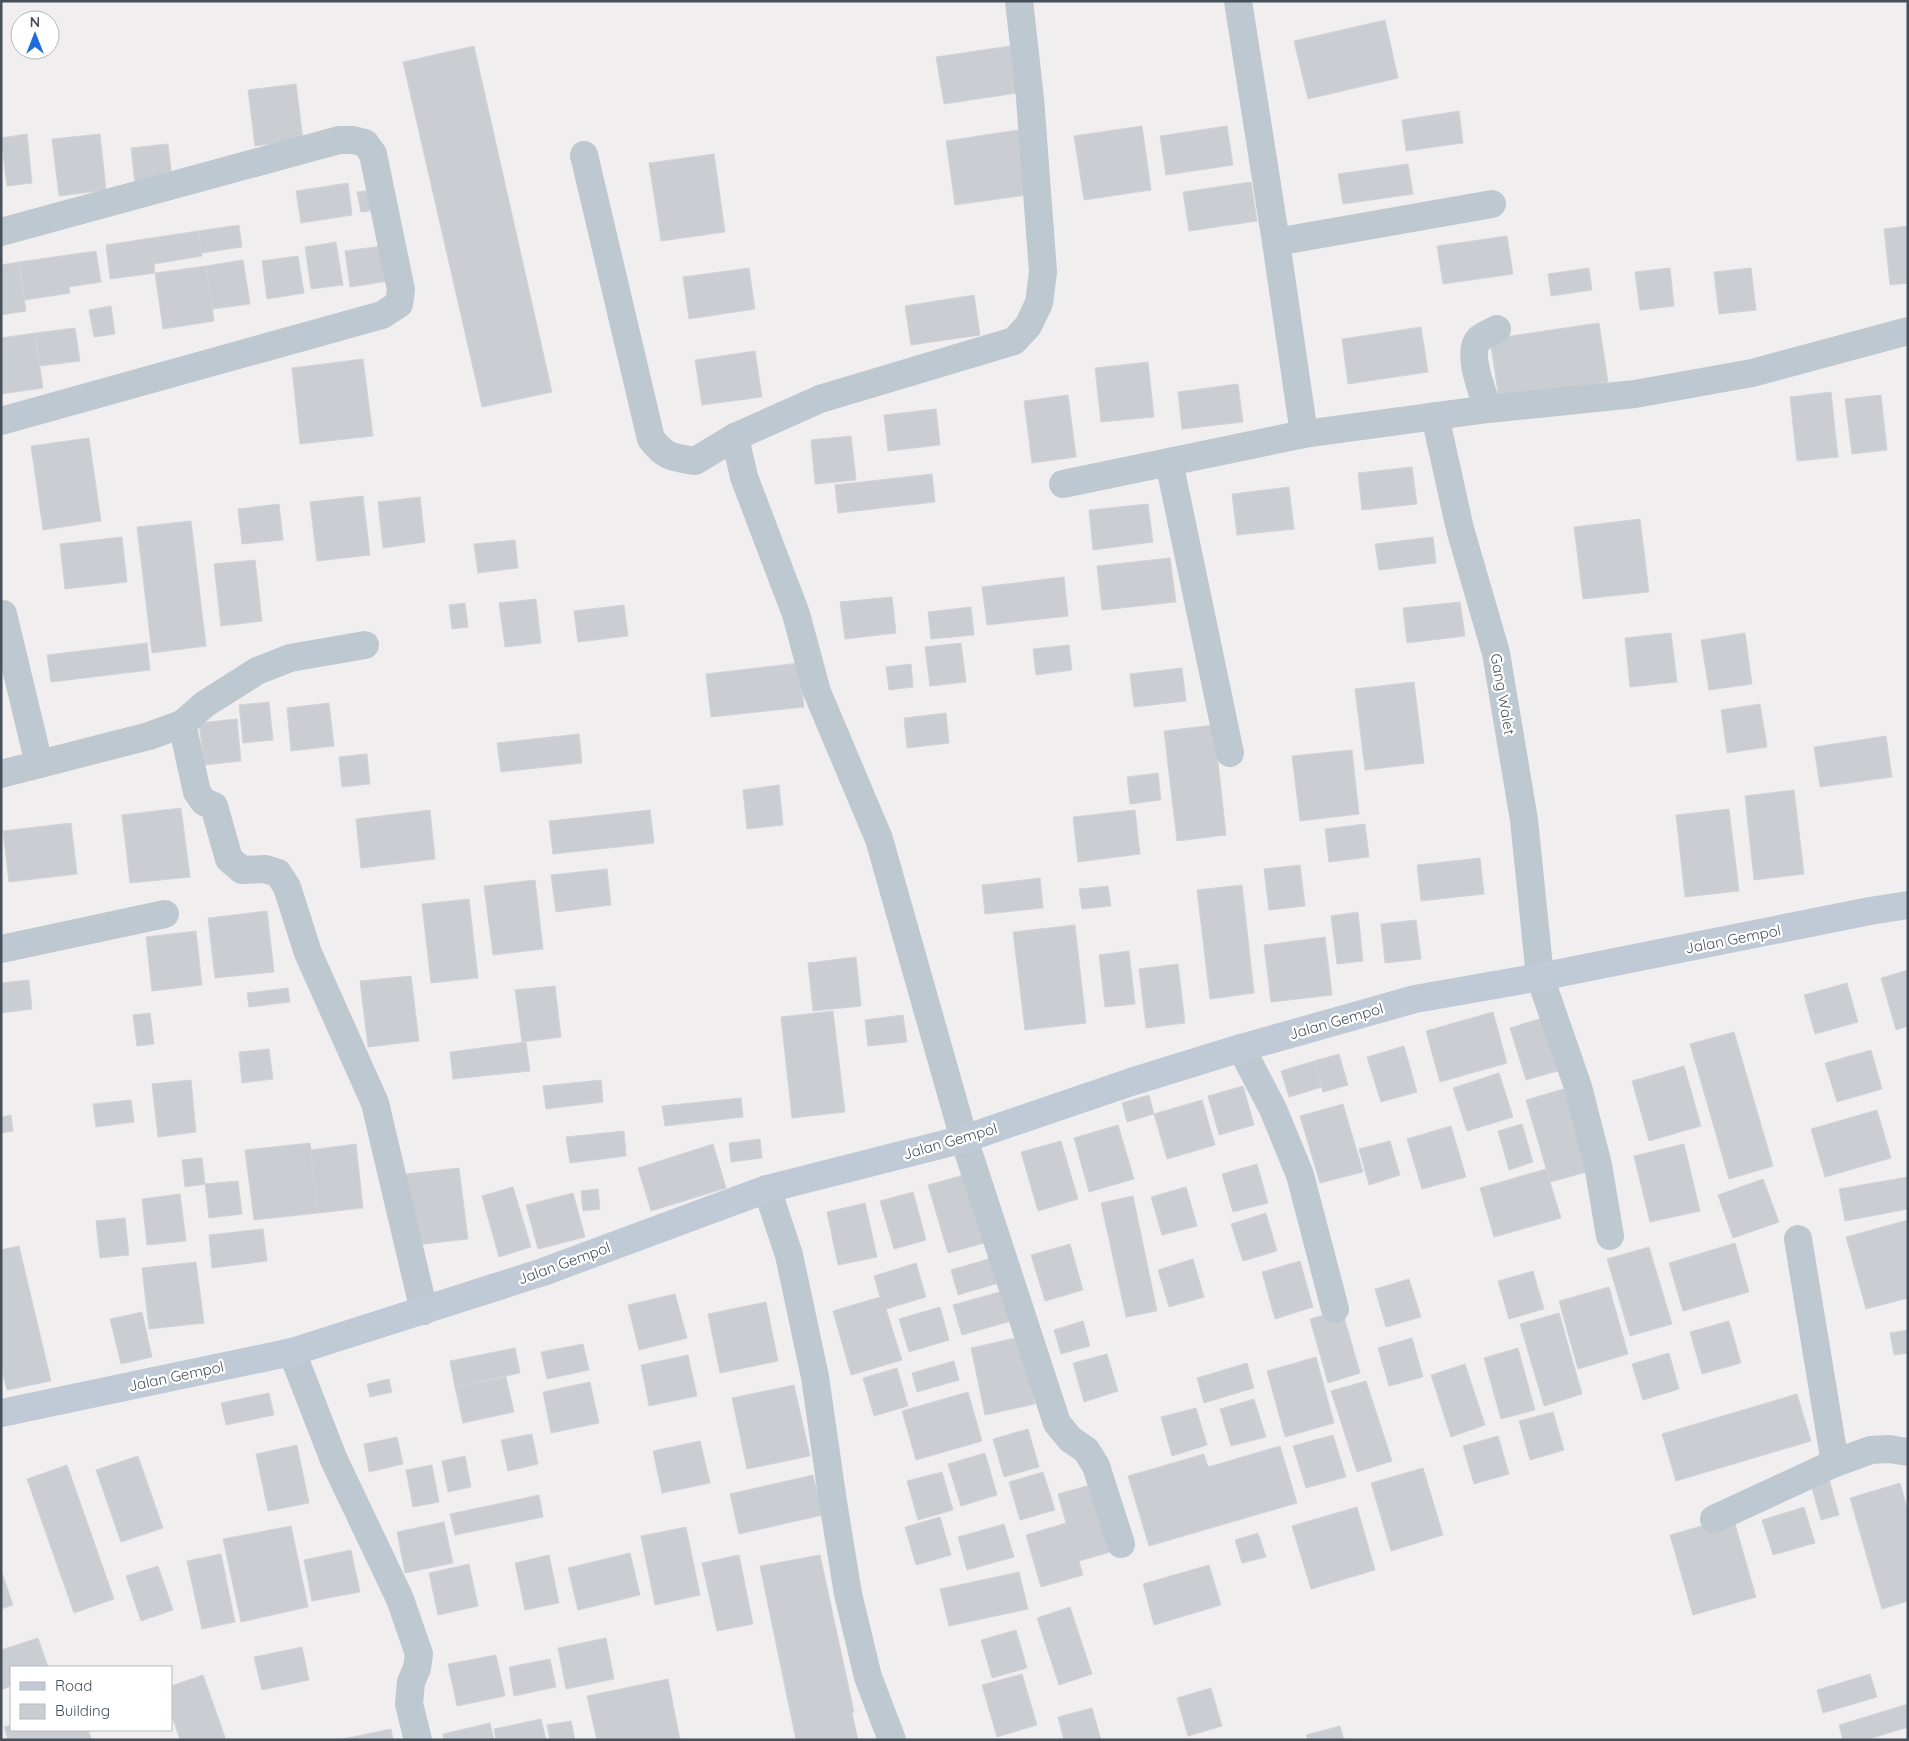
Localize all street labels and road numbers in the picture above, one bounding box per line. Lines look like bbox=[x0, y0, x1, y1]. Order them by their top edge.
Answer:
street label: Gang Walet bbox=[1487, 652, 1519, 736]
street label: Jalan Gempol bbox=[1684, 920, 1782, 958]
street label: Jalan Gempol bbox=[1287, 998, 1385, 1044]
street label: Jalan Gempol bbox=[901, 1118, 999, 1164]
street label: Jalan Gempol bbox=[515, 1237, 613, 1289]
street label: Jalan Gempol bbox=[127, 1357, 225, 1395]

